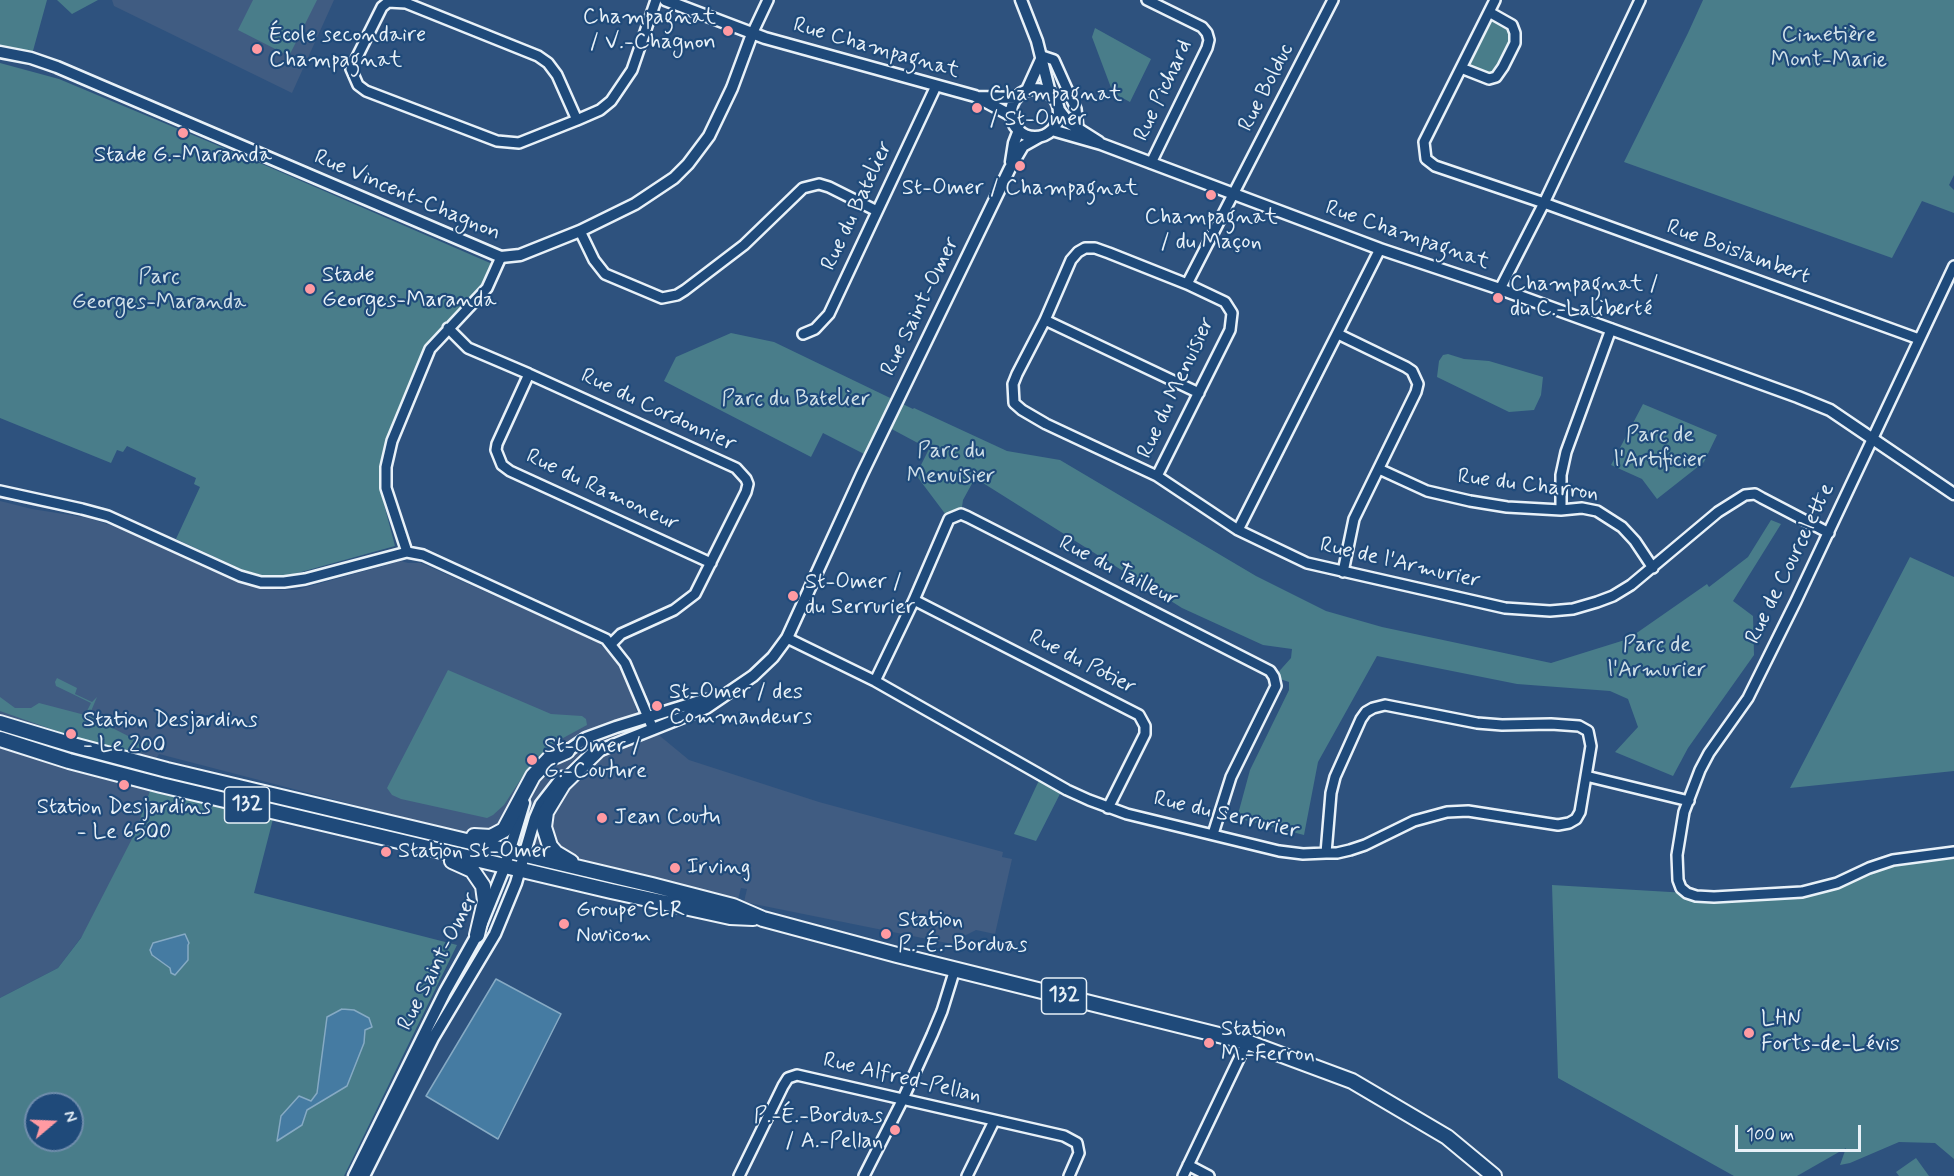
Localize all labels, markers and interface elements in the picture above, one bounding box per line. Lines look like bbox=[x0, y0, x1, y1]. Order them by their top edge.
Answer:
place label: Champagnat / V.-Chagnon bbox=[583, 5, 716, 56]
street label: Rue Champagnat bbox=[790, 13, 962, 85]
place label: École secondaire Champagnat bbox=[269, 23, 426, 74]
park label: Cimetière Mont-Marie bbox=[1771, 23, 1887, 74]
marker: Champagnat / V.-Chagnon bbox=[721, 24, 735, 38]
street label: Rue Pichard bbox=[1129, 36, 1199, 146]
street label: Rue Bolduc bbox=[1234, 40, 1300, 136]
marker: École secondaire Champagnat bbox=[250, 42, 264, 56]
place label: Champagnat / St-Omer bbox=[989, 82, 1122, 134]
marker: Champagnat / St-Omer bbox=[970, 101, 984, 115]
marker: Stade G.-Maranda bbox=[176, 126, 190, 140]
street label: Rue du Batelier bbox=[816, 137, 900, 275]
place label: Stade G.-Maranda bbox=[94, 143, 272, 169]
street label: Rue Vincent-Chagnon bbox=[310, 145, 504, 247]
marker: St-Omer / Champagnat bbox=[1013, 159, 1027, 173]
place label: St-Omer / Champagnat bbox=[902, 176, 1138, 202]
marker: Champagnat / du Maçon bbox=[1204, 188, 1218, 202]
street label: Rue Champagnat bbox=[1321, 196, 1493, 276]
place label: Champagnat / du Maçon bbox=[1144, 205, 1278, 256]
street label: Rue Boislambert bbox=[1663, 215, 1813, 291]
street label: Rue Saint-Omer bbox=[876, 233, 966, 381]
place label: Stade Georges-Maranda bbox=[322, 263, 496, 314]
park label: Parc Georges-Maranda bbox=[72, 265, 246, 316]
place label: Champagnat / du C.-Laliberté bbox=[1510, 272, 1659, 324]
marker: Stade Georges-Maranda bbox=[303, 282, 317, 296]
marker: Champagnat / du C.-Laliberté bbox=[1491, 291, 1505, 305]
street label: Rue du Menuisier bbox=[1133, 313, 1221, 463]
street label: Rue du Cordonnier bbox=[576, 363, 740, 459]
park label: Parc du Batelier bbox=[722, 387, 870, 413]
park label: Parc de l'Artificier bbox=[1614, 423, 1706, 475]
park label: Parc du Menuisier bbox=[907, 439, 995, 490]
street label: Rue du Ramoneur bbox=[521, 444, 683, 538]
street label: Rue du Charron bbox=[1456, 464, 1600, 508]
street label: Rue de Courcelette bbox=[1741, 479, 1841, 649]
street label: Rue du Tailleur bbox=[1054, 531, 1182, 613]
street label: Rue de l'Armurier bbox=[1317, 533, 1483, 595]
place label: St-Omer / du Serrurier bbox=[805, 570, 915, 622]
marker: St-Omer / du Serrurier bbox=[786, 589, 800, 603]
street label: Rue du Potier bbox=[1024, 625, 1140, 701]
park label: Parc de l'Armurier bbox=[1608, 633, 1706, 684]
place label: St-Omer / des Commandeurs bbox=[669, 680, 812, 732]
marker: St-Omer / des Commandeurs bbox=[650, 699, 664, 713]
place label: Station Desjardins - Le 200 bbox=[83, 708, 258, 760]
marker: Station Desjardins - Le 200 bbox=[64, 727, 78, 741]
place label: St-Omer / G.-Couture bbox=[544, 734, 647, 786]
marker: St-Omer / G.-Couture bbox=[525, 753, 539, 767]
marker: Station Desjardins - Le 6500 bbox=[117, 778, 131, 792]
street label: Rue du Serrurier bbox=[1151, 786, 1301, 846]
road number: 132 bbox=[224, 787, 270, 823]
place label: Station Desjardins - Le 6500 bbox=[37, 795, 211, 846]
place label: Jean Coutu bbox=[614, 805, 720, 831]
marker: Jean Coutu bbox=[595, 811, 609, 825]
place label: Station St-Omer bbox=[398, 839, 551, 865]
marker: Station St-Omer bbox=[379, 845, 393, 859]
place label: Irving bbox=[687, 855, 751, 881]
marker: Irving bbox=[668, 861, 682, 875]
street label: Rue Saint-Omer bbox=[393, 889, 485, 1035]
place label: Groupe CLR Novicom bbox=[576, 898, 685, 950]
place label: Station P.-É.-Borduas bbox=[898, 908, 1027, 960]
marker: Groupe CLR Novicom bbox=[557, 917, 571, 931]
marker: Station P.-É.-Borduas bbox=[879, 927, 893, 941]
road number: 132 bbox=[1042, 978, 1086, 1014]
place label: LHN Forts-de-Lévis bbox=[1761, 1007, 1900, 1058]
place label: Station M.-Ferron bbox=[1221, 1017, 1315, 1068]
marker: LHN Forts-de-Lévis bbox=[1742, 1026, 1756, 1040]
marker: Station M.-Ferron bbox=[1202, 1036, 1216, 1050]
street label: Rue Alfred-Pellan bbox=[820, 1048, 984, 1110]
north arrow bbox=[24, 1092, 84, 1152]
place label: P.-É.-Borduas / A.-Pellan bbox=[754, 1104, 883, 1156]
text: N bbox=[58, 1108, 81, 1125]
scale bar bbox=[1738, 1113, 1864, 1151]
marker: P.-É.-Borduas / A.-Pellan bbox=[888, 1123, 902, 1137]
text: 100 m bbox=[1746, 1123, 1794, 1147]

